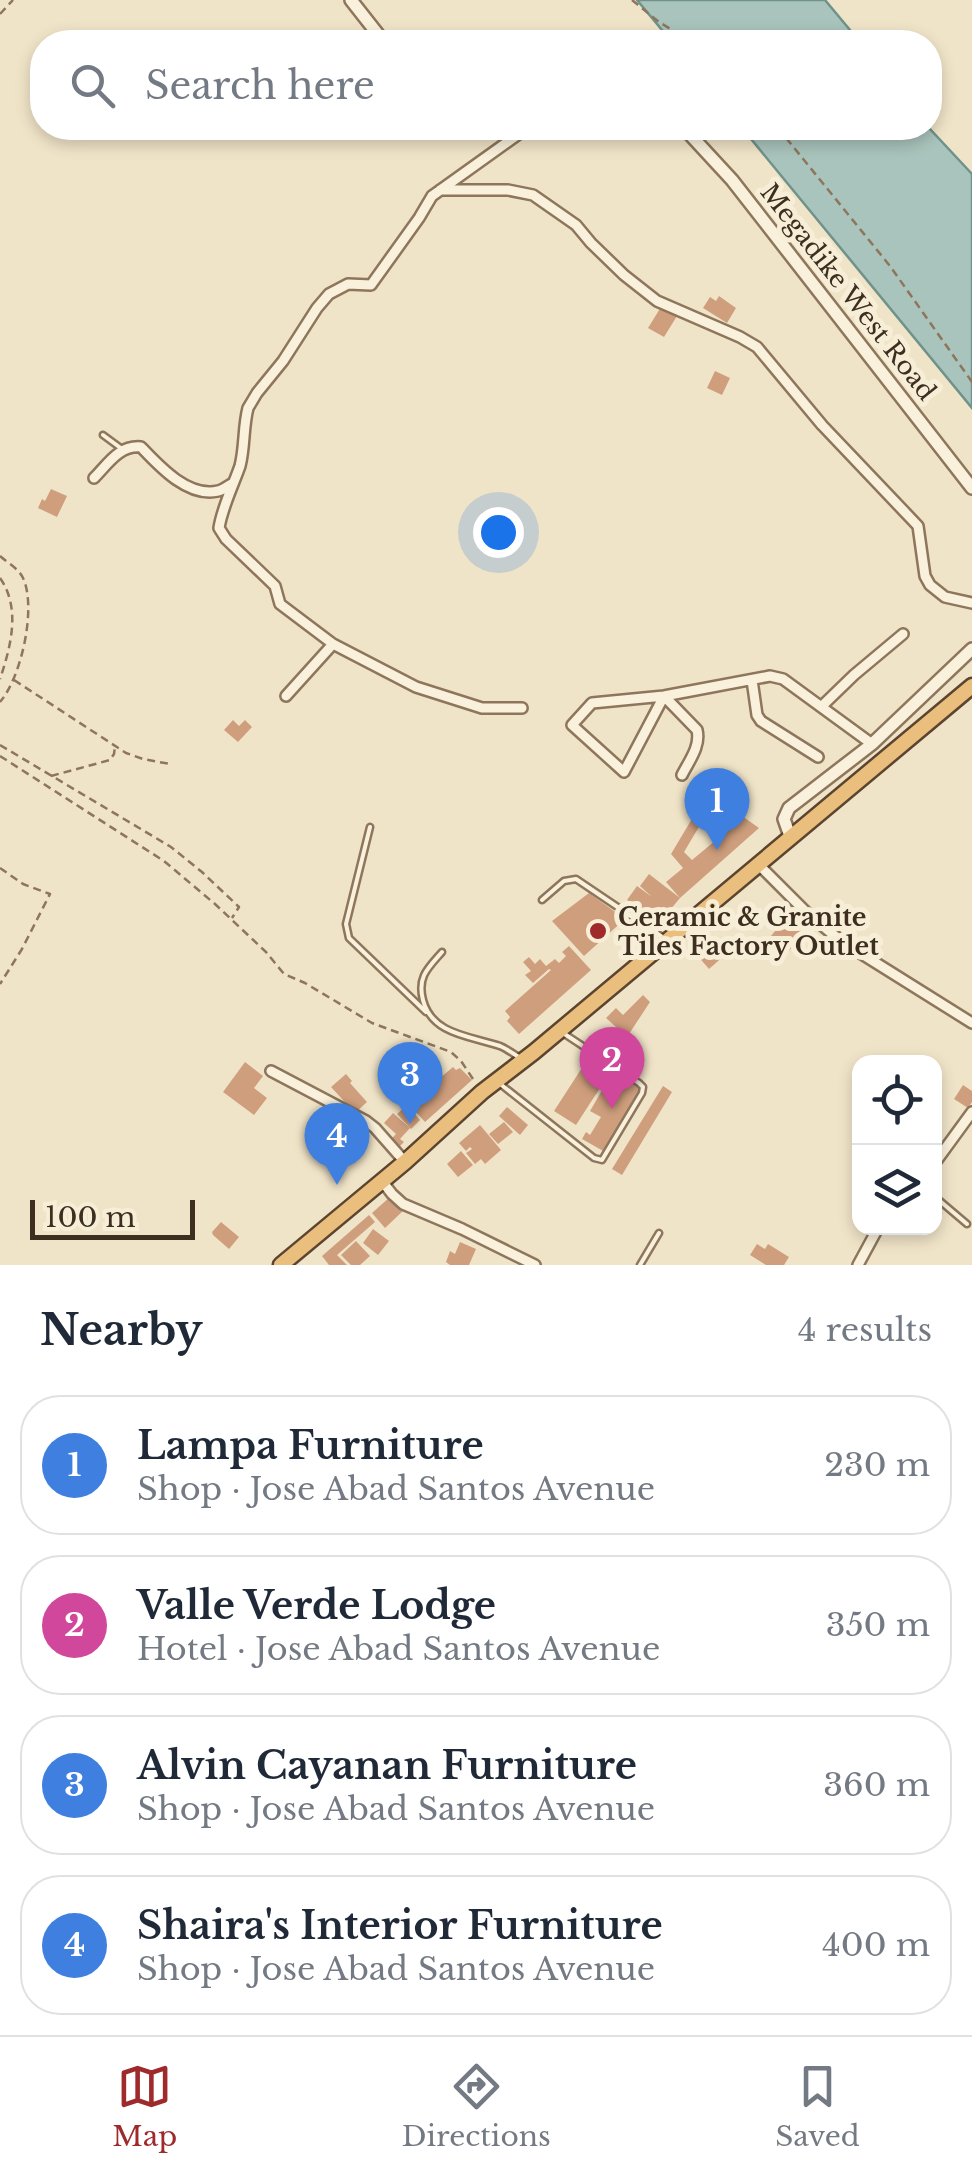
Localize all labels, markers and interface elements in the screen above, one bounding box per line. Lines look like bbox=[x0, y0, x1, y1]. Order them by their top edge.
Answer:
search box bbox=[30, 30, 942, 140]
icon: search bbox=[65, 58, 120, 113]
text: Search here bbox=[145, 62, 375, 109]
street label: Megadike West Road bbox=[754, 177, 942, 407]
your location bbox=[473, 507, 524, 558]
pin: 1 bbox=[684, 768, 750, 850]
place label: Ceramic & Granite Tiles Factory Outlet bbox=[618, 902, 879, 962]
marker: Ceramic & Granite Tiles Factory Outlet bbox=[587, 920, 609, 942]
pin: 2 bbox=[580, 1026, 644, 1109]
pin: 3 bbox=[378, 1042, 442, 1124]
map controls bbox=[852, 1055, 942, 1235]
button: locate bbox=[852, 1055, 942, 1145]
pin: 4 bbox=[304, 1102, 370, 1185]
button: layers bbox=[852, 1145, 942, 1235]
scale bar bbox=[30, 1195, 195, 1240]
text: 100 m bbox=[45, 1200, 136, 1235]
text: Nearby bbox=[40, 1304, 203, 1356]
text: 4 results bbox=[798, 1310, 932, 1350]
text: Lampa Furniture bbox=[137, 1422, 484, 1469]
text: 1 bbox=[68, 1445, 81, 1485]
text: 230 m bbox=[824, 1445, 930, 1485]
text: Shop · Jose Abad Santos Avenue bbox=[137, 1469, 655, 1509]
text: Valle Verde Lodge bbox=[137, 1582, 496, 1629]
text: 2 bbox=[64, 1605, 85, 1645]
text: 350 m bbox=[826, 1605, 930, 1645]
text: Hotel · Jose Abad Santos Avenue bbox=[137, 1629, 660, 1669]
text: Alvin Cayanan Furniture bbox=[137, 1742, 637, 1789]
text: 3 bbox=[64, 1765, 85, 1805]
text: 360 m bbox=[823, 1765, 930, 1805]
text: Shop · Jose Abad Santos Avenue bbox=[137, 1789, 655, 1829]
text: Shaira's Interior Furniture bbox=[137, 1902, 663, 1949]
text: 4 bbox=[64, 1925, 85, 1965]
text: 400 m bbox=[822, 1925, 930, 1965]
text: Shop · Jose Abad Santos Avenue bbox=[137, 1949, 655, 1989]
tab: Map bbox=[112, 2059, 177, 2154]
tab: Directions bbox=[402, 2059, 551, 2154]
tab: Saved bbox=[775, 2059, 860, 2154]

